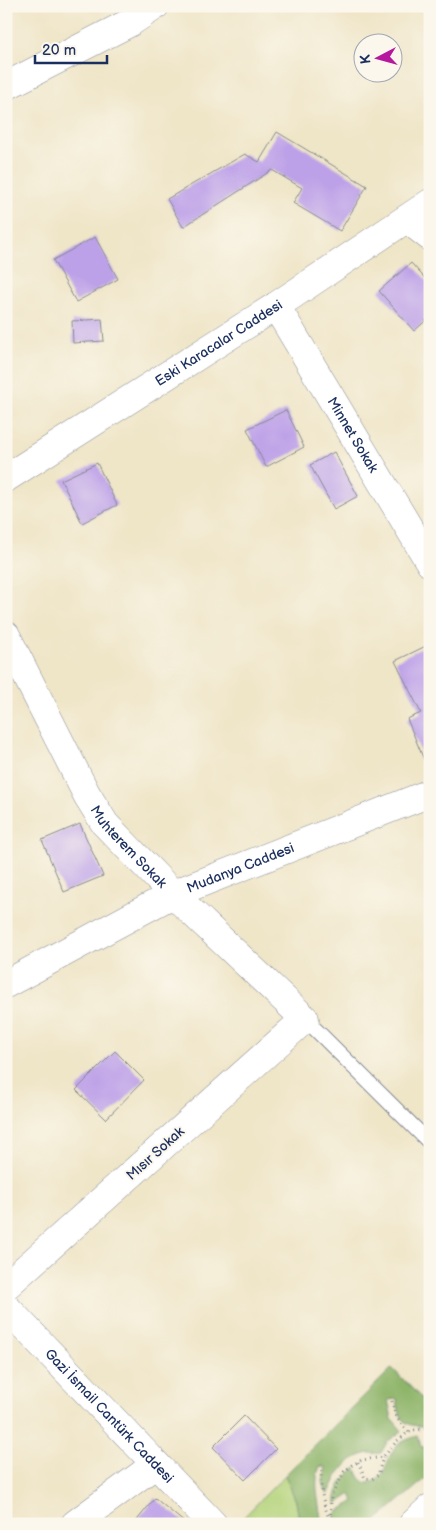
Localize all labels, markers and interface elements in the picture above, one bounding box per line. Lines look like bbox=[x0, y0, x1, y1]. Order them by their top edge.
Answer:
scale bar bbox=[35, 32, 108, 64]
north arrow bbox=[354, 32, 404, 82]
text: 20 m bbox=[42, 41, 76, 60]
text: K bbox=[357, 53, 375, 65]
street label: Eski Karacalar Caddesi bbox=[152, 296, 286, 390]
street label: Minnet Sokak bbox=[323, 394, 382, 476]
street label: Muhterem Sokak bbox=[87, 802, 170, 892]
street label: Mudanya Caddesi bbox=[184, 839, 297, 897]
street label: Mısır Sokak bbox=[123, 1123, 188, 1184]
street label: Gazi İsmail Cantürk Caddesi bbox=[41, 1345, 177, 1487]

